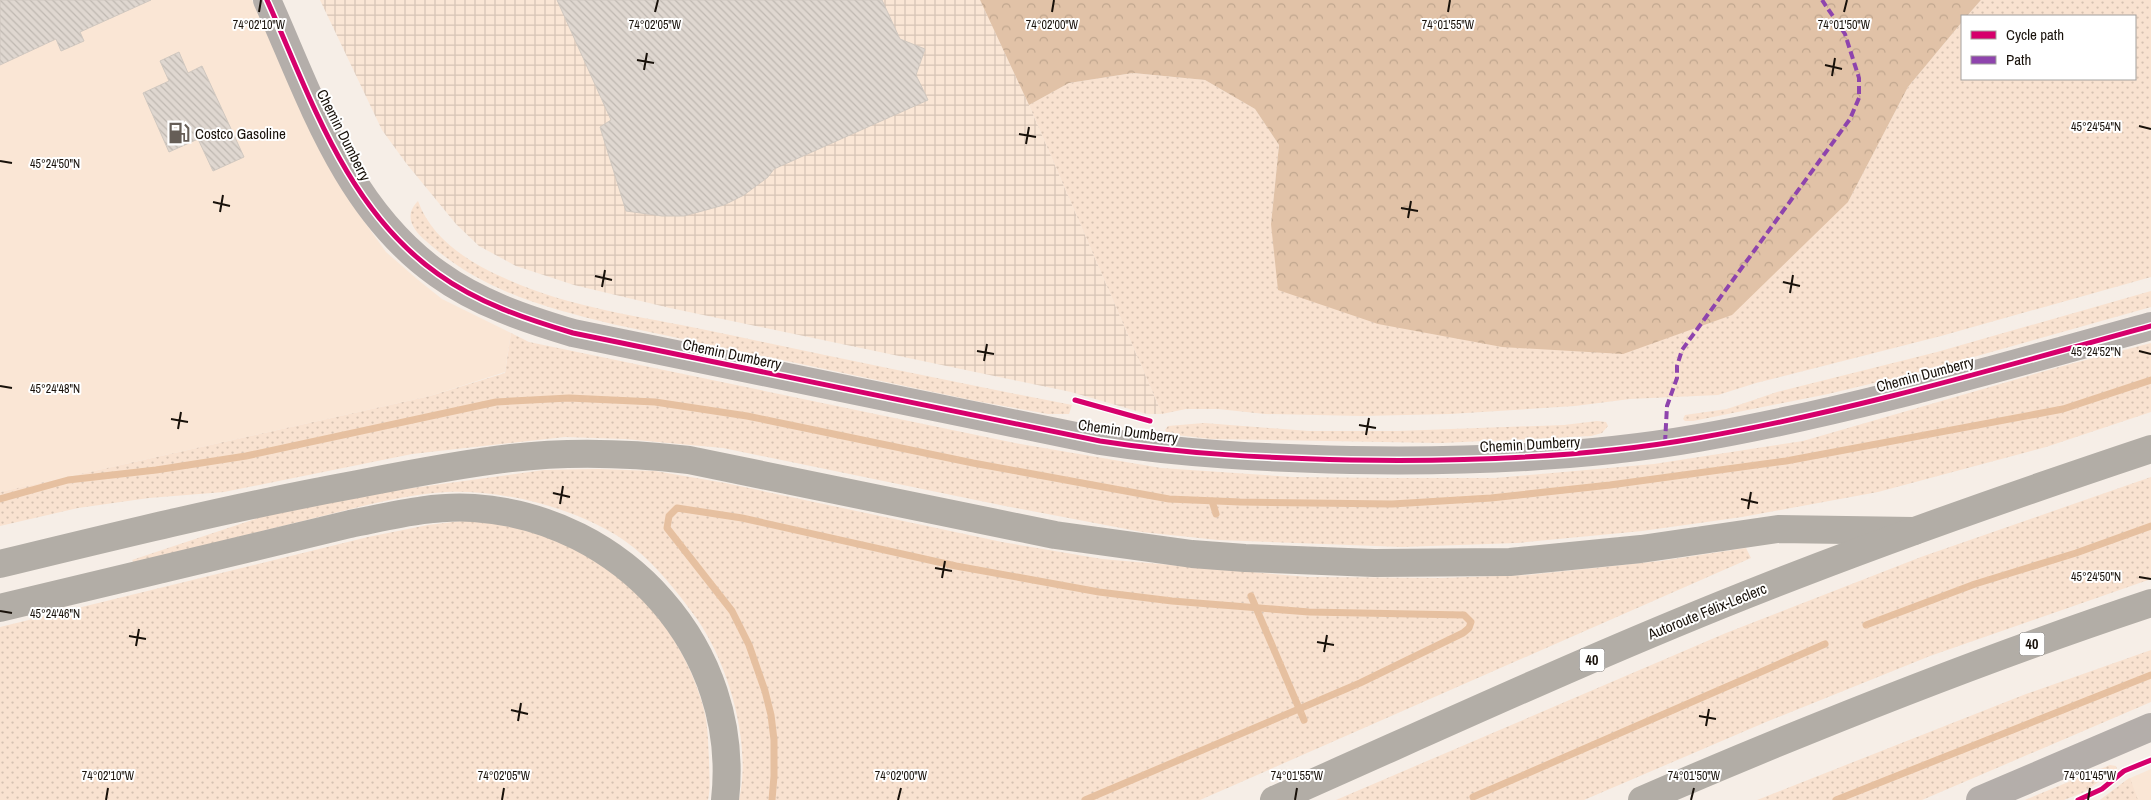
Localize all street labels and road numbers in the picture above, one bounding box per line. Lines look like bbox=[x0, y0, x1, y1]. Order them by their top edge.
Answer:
street label: Chemin Dumberry bbox=[312, 85, 377, 185]
street label: Chemin Dumberry bbox=[681, 333, 784, 375]
street label: Chemin Dumberry bbox=[1874, 351, 1977, 397]
street label: Chemin Dumberry bbox=[1077, 414, 1180, 449]
street label: Chemin Dumberry bbox=[1479, 431, 1582, 457]
street label: Autoroute Félix-Leclerc bbox=[1643, 578, 1770, 645]
road number: 40 bbox=[2020, 633, 2044, 656]
road number: 40 bbox=[1580, 648, 1604, 672]

